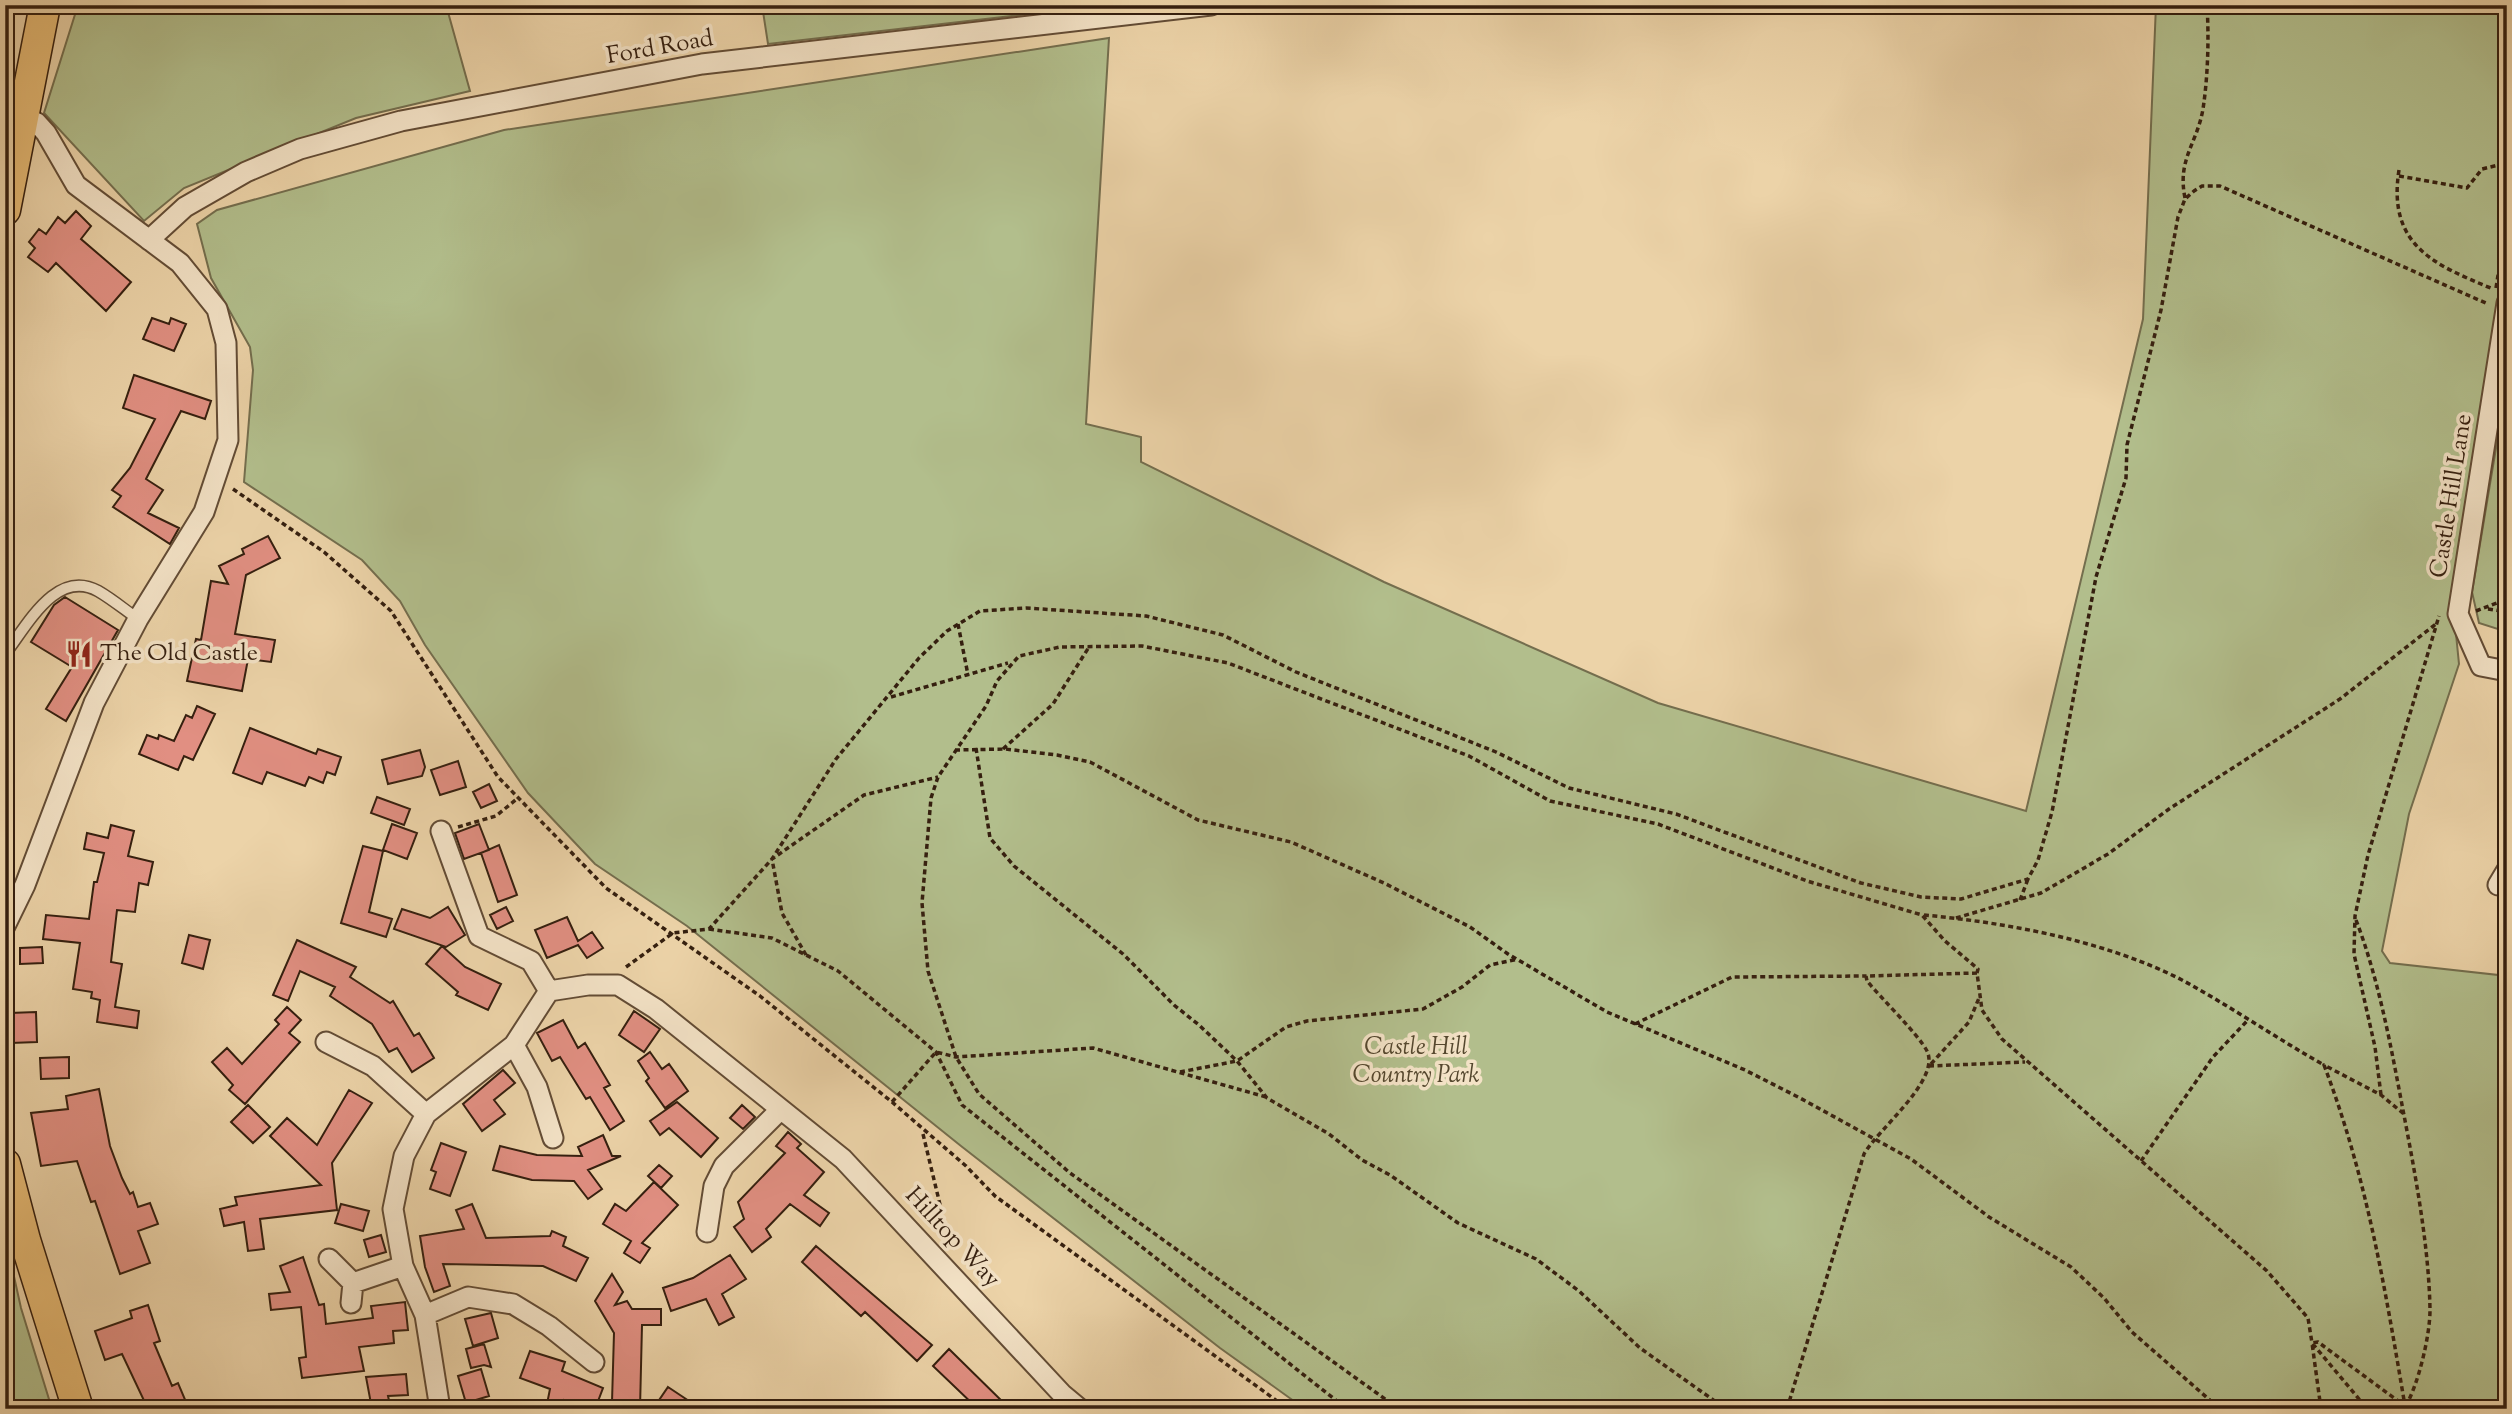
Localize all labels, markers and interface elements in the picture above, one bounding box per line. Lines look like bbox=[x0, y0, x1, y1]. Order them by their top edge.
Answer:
street label: Ford Road bbox=[604, 22, 716, 74]
street label: Castle Hill Lane bbox=[2422, 412, 2482, 580]
place label: The Old Castle bbox=[100, 637, 258, 671]
restaurant icon: The Old Castle bbox=[64, 639, 94, 669]
park label: Castle Hill Country Park bbox=[1353, 1031, 1480, 1093]
street label: Hilltop Way bbox=[896, 1180, 1008, 1296]

